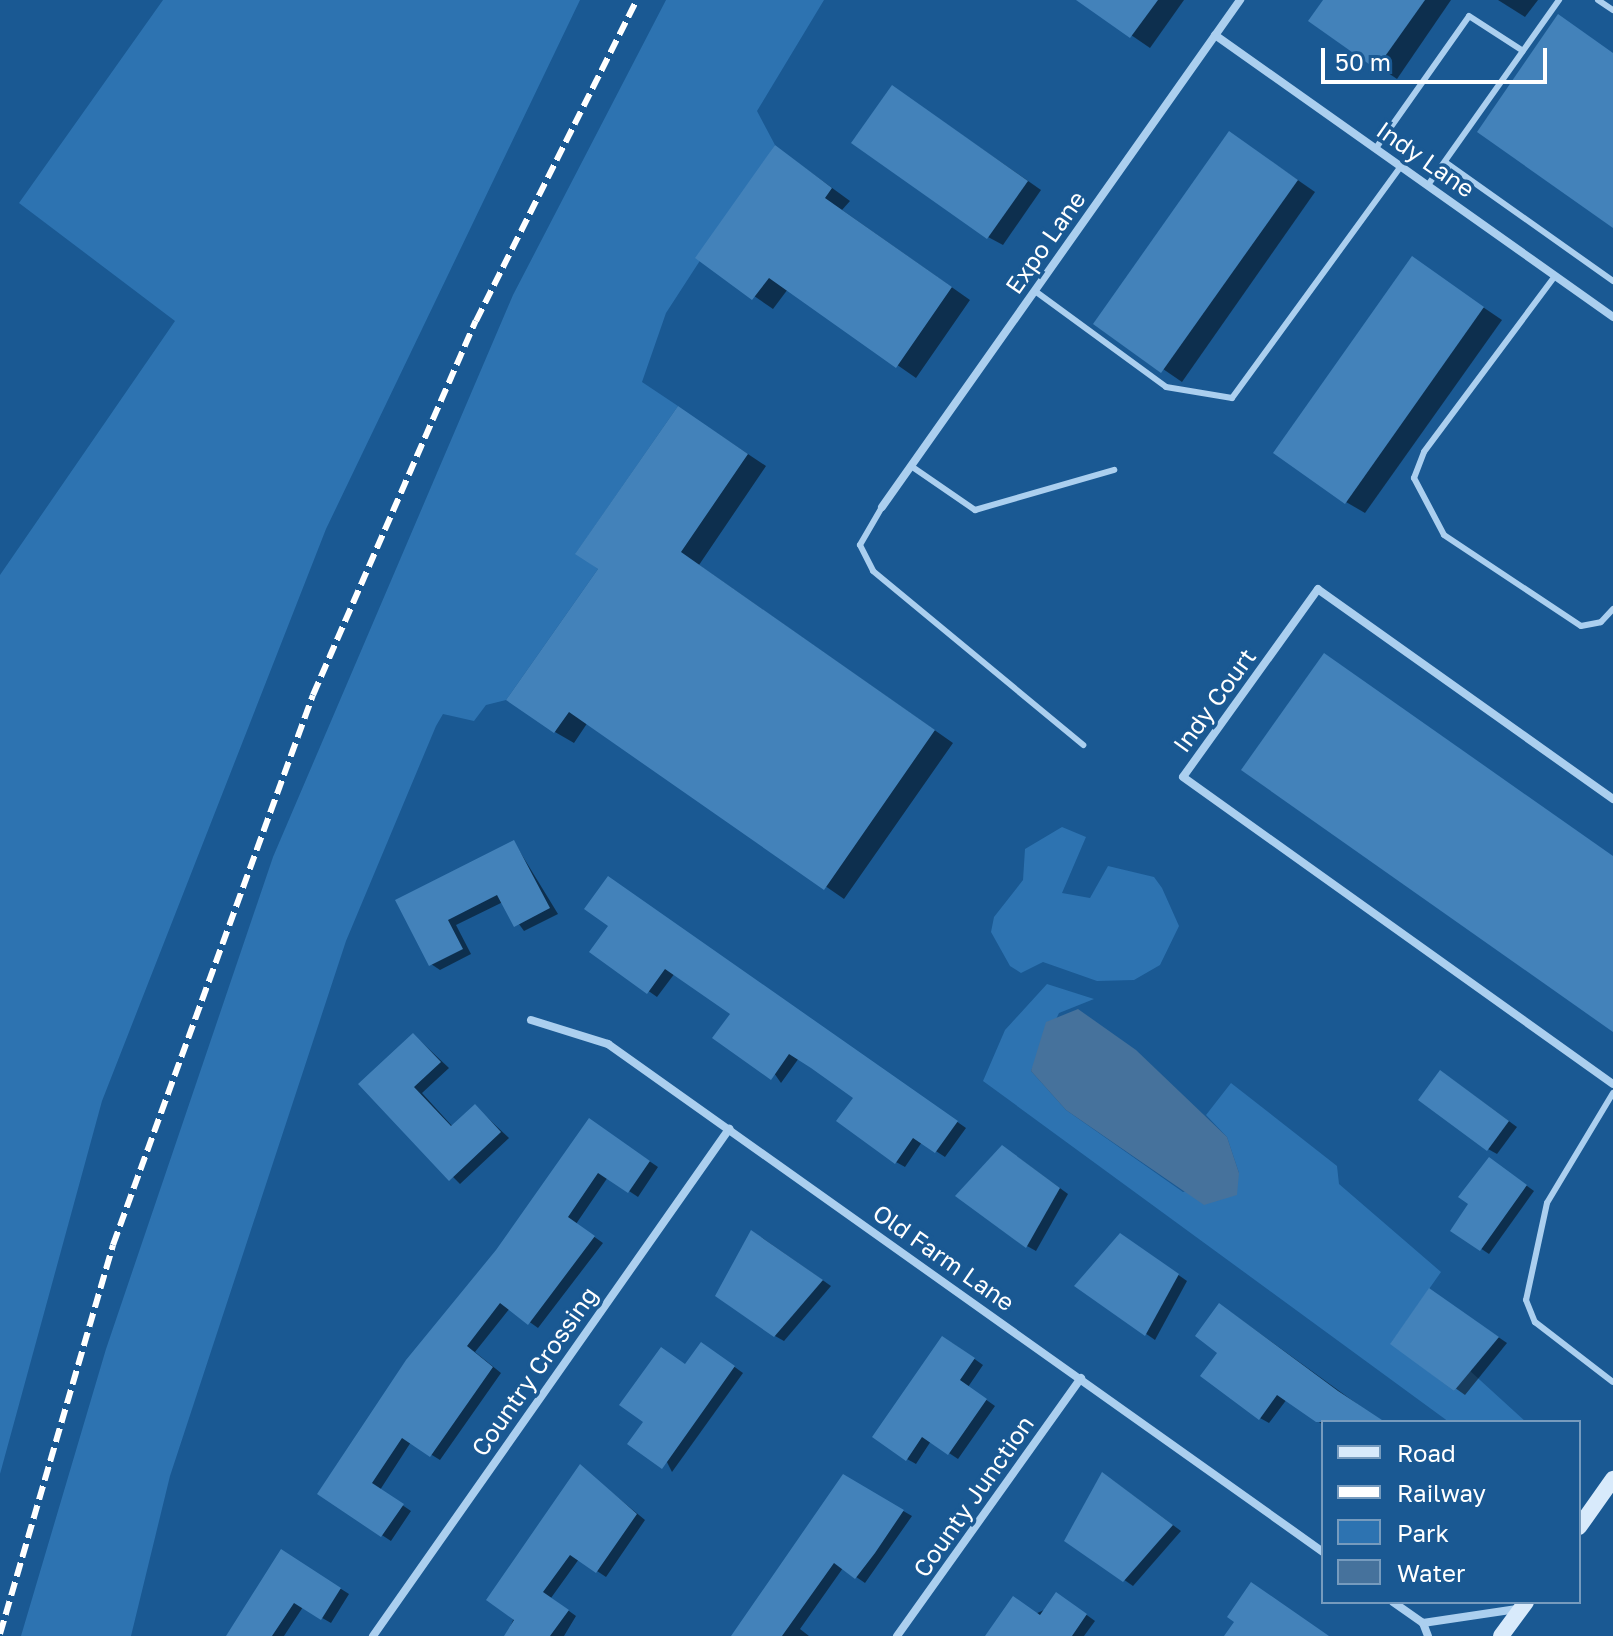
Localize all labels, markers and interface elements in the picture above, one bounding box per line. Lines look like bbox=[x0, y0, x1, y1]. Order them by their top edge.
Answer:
scale bar bbox=[1325, 32, 1551, 82]
text: 50 m bbox=[1335, 47, 1391, 76]
street label: Indy Lane bbox=[1372, 115, 1480, 203]
street label: Expo Lane bbox=[999, 185, 1091, 299]
street label: Indy Court bbox=[1167, 643, 1261, 757]
street label: Old Farm Lane bbox=[868, 1198, 1020, 1316]
street label: Country Crossing bbox=[465, 1281, 603, 1461]
street label: County Junction bbox=[907, 1410, 1039, 1582]
legend bbox=[1321, 1420, 1581, 1604]
text: Road bbox=[1397, 1438, 1456, 1467]
text: Railway bbox=[1397, 1478, 1486, 1507]
text: Park bbox=[1397, 1518, 1449, 1547]
text: Water bbox=[1397, 1558, 1465, 1587]

